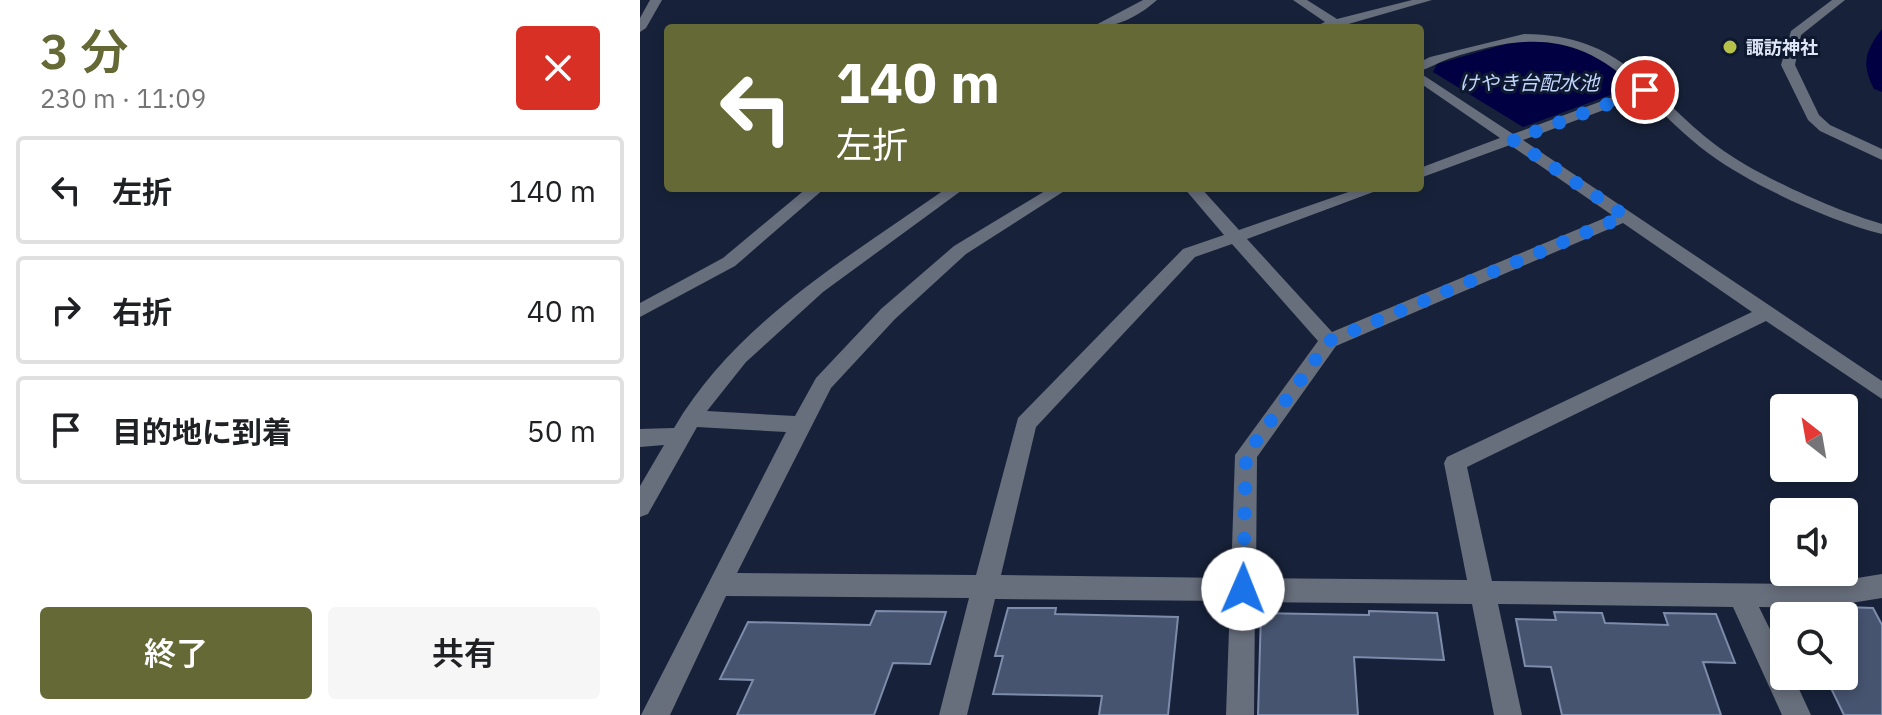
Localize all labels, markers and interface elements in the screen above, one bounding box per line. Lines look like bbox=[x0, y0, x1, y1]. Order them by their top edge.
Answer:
text: 3 分 bbox=[40, 20, 128, 82]
button: close bbox=[516, 26, 600, 110]
place label: 諏訪神社 bbox=[1746, 36, 1818, 59]
marker: 諏訪神社 bbox=[1721, 38, 1739, 56]
text: 140 m bbox=[836, 46, 1000, 118]
icon: left bbox=[704, 56, 808, 160]
pin bbox=[1611, 56, 1679, 124]
icon: arrive bbox=[1623, 68, 1667, 112]
water label: けやき台配水池 bbox=[1459, 69, 1601, 96]
text: 230 m · 11:09 bbox=[40, 81, 206, 115]
text: 左折 bbox=[836, 121, 908, 168]
icon: left bbox=[44, 168, 88, 212]
text: 140 m bbox=[509, 171, 596, 210]
text: 左折 bbox=[112, 172, 172, 211]
icon: right bbox=[44, 288, 88, 332]
text: 40 m bbox=[527, 291, 596, 330]
text: 右折 bbox=[112, 292, 172, 331]
north arrow bbox=[1770, 394, 1858, 482]
map controls bbox=[1770, 394, 1858, 690]
icon: arrive bbox=[44, 408, 88, 452]
text: 50 m bbox=[527, 411, 596, 450]
text: 目的地に到着 bbox=[112, 412, 292, 451]
button: sound bbox=[1770, 498, 1858, 586]
position arrow bbox=[1201, 547, 1285, 631]
button: search bbox=[1770, 602, 1858, 690]
button: 終了 bbox=[40, 607, 312, 699]
button: 共有 bbox=[328, 607, 600, 699]

